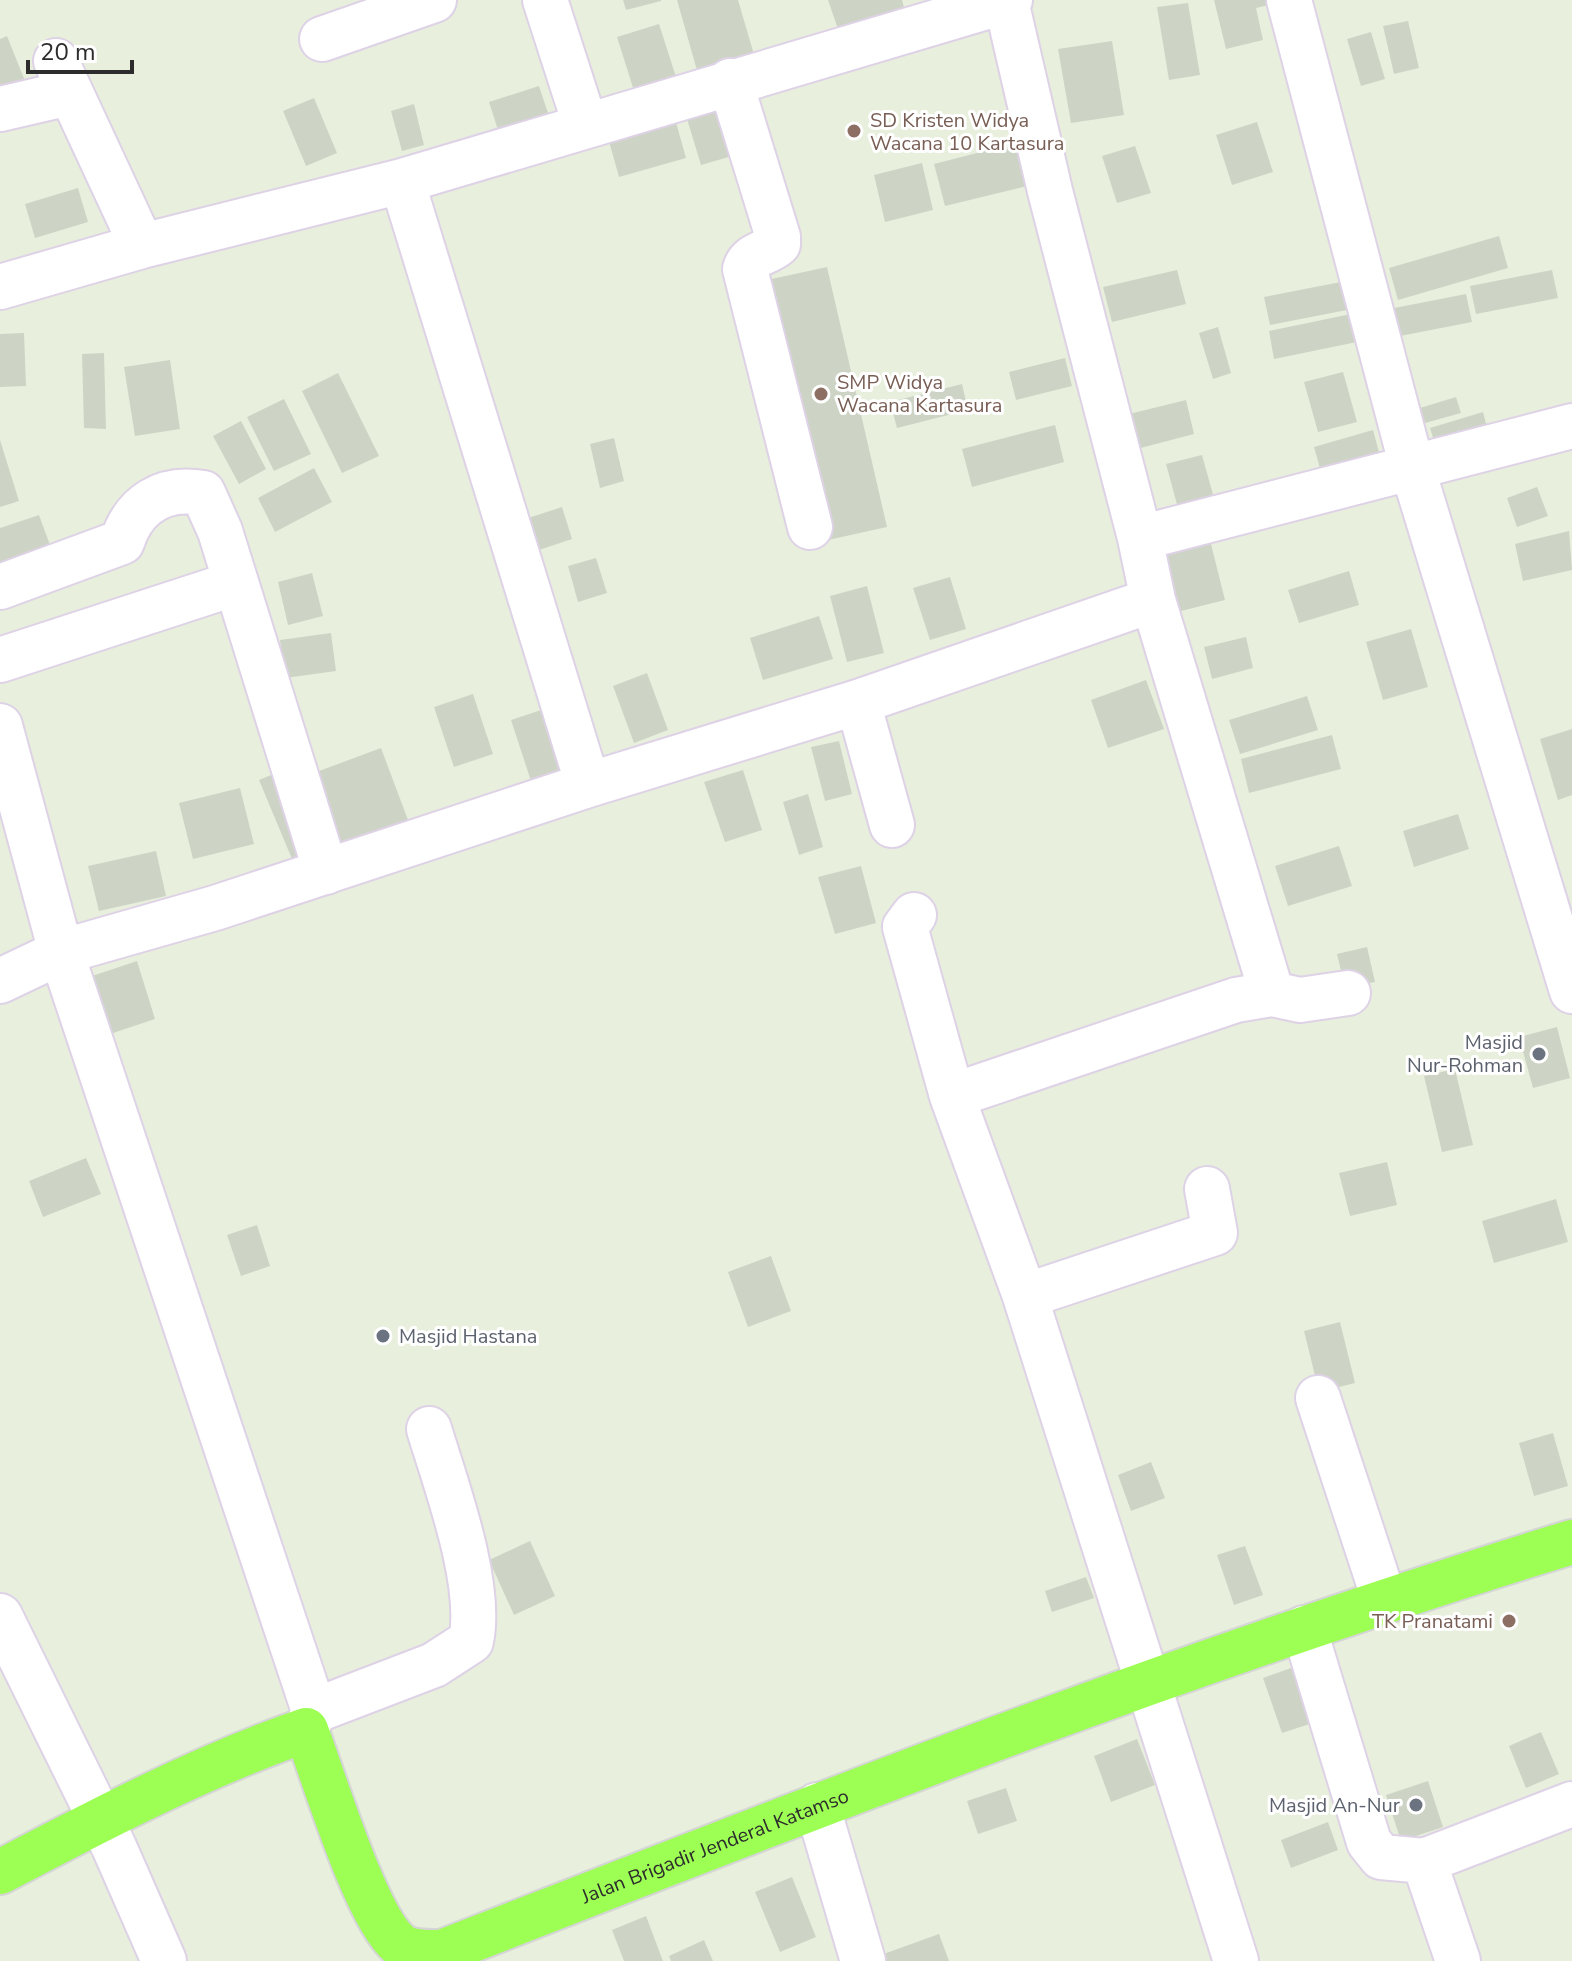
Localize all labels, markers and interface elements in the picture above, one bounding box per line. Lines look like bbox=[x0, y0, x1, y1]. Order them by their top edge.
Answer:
scale bar bbox=[28, 24, 132, 74]
text: 20 m bbox=[40, 36, 96, 68]
place label: SD Kristen Widya Wacana 10 Kartasura bbox=[870, 107, 1064, 157]
marker: SD Kristen Widya Wacana 10 Kartasura bbox=[845, 122, 863, 140]
place label: SMP Widya Wacana Kartasura bbox=[837, 369, 1002, 419]
marker: SMP Widya Wacana Kartasura bbox=[812, 385, 830, 403]
place label: Masjid Nur-Rohman bbox=[1407, 1029, 1523, 1079]
marker: Masjid Nur-Rohman bbox=[1530, 1045, 1548, 1063]
place label: Masjid Hastana bbox=[399, 1323, 537, 1350]
marker: Masjid Hastana bbox=[374, 1327, 392, 1345]
place label: TK Pranatami bbox=[1372, 1608, 1493, 1635]
marker: TK Pranatami bbox=[1500, 1612, 1518, 1630]
street label: Jalan Brigadir Jenderal Katamso bbox=[576, 1782, 853, 1910]
place label: Masjid An-Nur bbox=[1269, 1792, 1400, 1819]
marker: Masjid An-Nur bbox=[1407, 1796, 1425, 1814]

